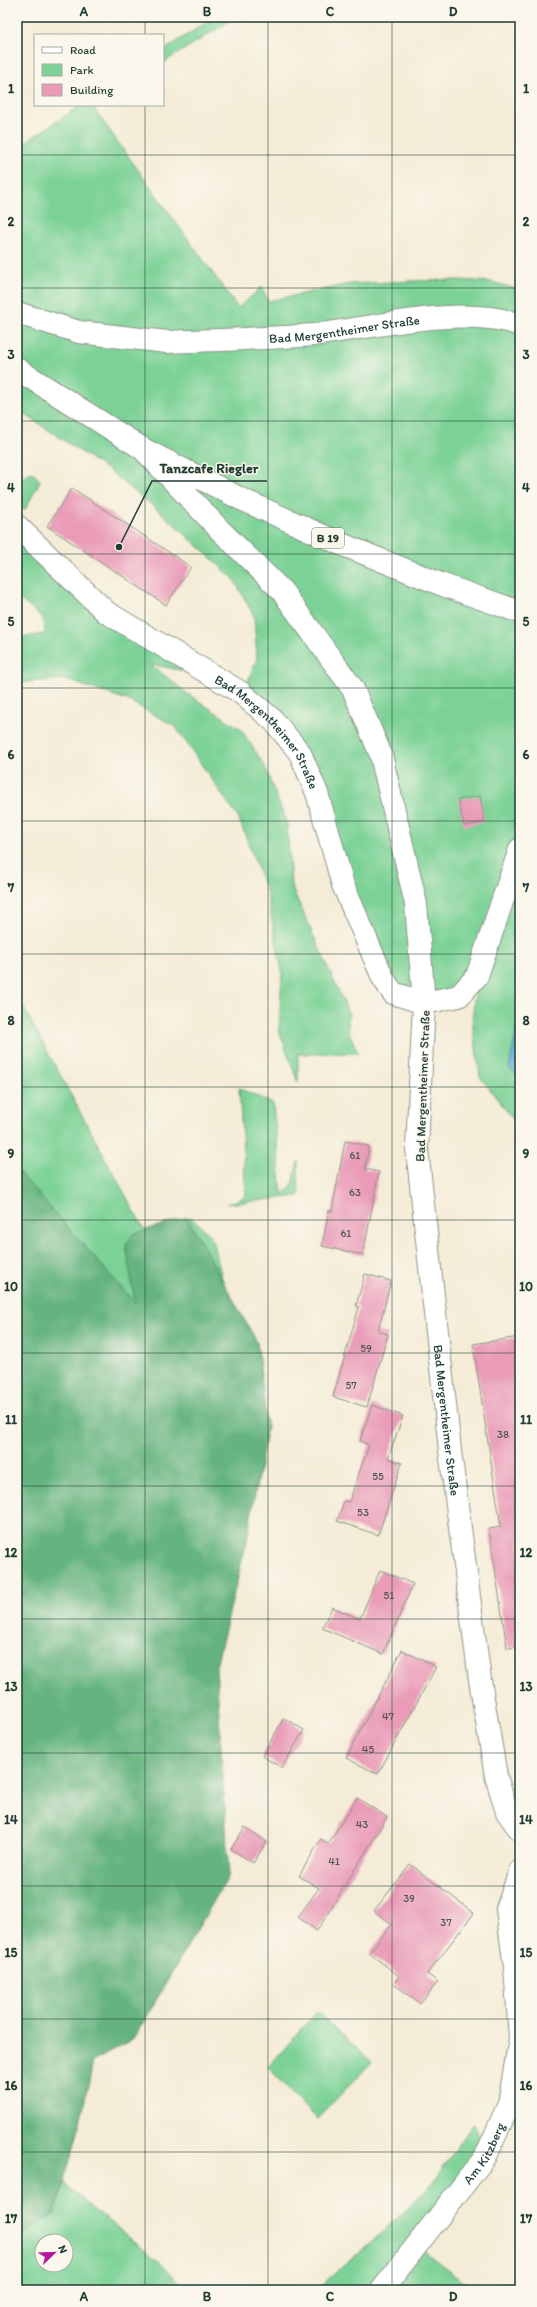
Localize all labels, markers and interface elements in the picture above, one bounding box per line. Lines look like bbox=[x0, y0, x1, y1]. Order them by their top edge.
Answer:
text: A bbox=[79, 4, 89, 19]
text: B bbox=[203, 4, 212, 19]
text: C bbox=[326, 4, 335, 19]
text: D bbox=[449, 4, 458, 19]
legend bbox=[34, 34, 164, 106]
text: Road bbox=[70, 43, 96, 57]
text: Park bbox=[70, 63, 94, 77]
text: 1 bbox=[8, 81, 14, 96]
text: 1 bbox=[523, 81, 529, 96]
text: Building bbox=[70, 83, 114, 97]
text: 2 bbox=[8, 214, 15, 229]
text: 2 bbox=[523, 214, 530, 229]
street label: Bad Mergentheimer Straße bbox=[269, 312, 421, 346]
text: 3 bbox=[7, 347, 15, 362]
text: 3 bbox=[522, 347, 530, 362]
callout: Tanzcafe Riegler bbox=[152, 455, 267, 481]
text: Tanzcafe Riegler bbox=[159, 460, 259, 477]
text: 4 bbox=[7, 480, 15, 495]
text: 4 bbox=[522, 480, 530, 495]
road number: B 19 bbox=[312, 528, 344, 548]
text: 5 bbox=[8, 614, 15, 629]
text: 5 bbox=[523, 614, 530, 629]
street label: Bad Mergentheimer Straße bbox=[212, 672, 321, 791]
text: 6 bbox=[8, 747, 15, 762]
text: 6 bbox=[523, 747, 530, 762]
text: 7 bbox=[7, 880, 15, 895]
text: 7 bbox=[522, 880, 530, 895]
street label: Bad Mergentheimer Straße bbox=[412, 1010, 433, 1162]
text: 8 bbox=[7, 1013, 15, 1028]
text: 8 bbox=[522, 1013, 530, 1028]
text: 9 bbox=[8, 1146, 15, 1161]
text: 9 bbox=[523, 1146, 530, 1161]
house number: 61 bbox=[350, 1149, 360, 1162]
house number: 63 bbox=[349, 1186, 361, 1199]
house number: 61 bbox=[341, 1227, 351, 1240]
text: 10 bbox=[4, 1279, 18, 1294]
text: 10 bbox=[519, 1279, 533, 1294]
house number: 59 bbox=[360, 1342, 372, 1355]
street label: Bad Mergentheimer Straße bbox=[431, 1344, 463, 1497]
house number: 57 bbox=[345, 1379, 357, 1392]
text: 11 bbox=[5, 1412, 17, 1427]
text: 11 bbox=[520, 1412, 532, 1427]
house number: 38 bbox=[497, 1428, 509, 1441]
house number: 55 bbox=[372, 1470, 384, 1483]
house number: 53 bbox=[357, 1506, 369, 1519]
text: 12 bbox=[5, 1545, 18, 1560]
text: 12 bbox=[520, 1545, 533, 1560]
house number: 51 bbox=[384, 1589, 394, 1602]
text: 13 bbox=[4, 1679, 18, 1694]
text: 13 bbox=[519, 1679, 533, 1694]
house number: 47 bbox=[382, 1710, 395, 1723]
house number: 45 bbox=[362, 1743, 374, 1756]
text: 14 bbox=[4, 1812, 18, 1827]
text: 14 bbox=[519, 1812, 533, 1827]
house number: 43 bbox=[356, 1818, 368, 1831]
house number: 41 bbox=[328, 1855, 340, 1868]
house number: 39 bbox=[403, 1892, 415, 1905]
house number: 37 bbox=[440, 1916, 452, 1929]
text: 15 bbox=[5, 1945, 18, 1960]
text: 15 bbox=[520, 1945, 533, 1960]
text: 16 bbox=[5, 2078, 18, 2093]
text: 16 bbox=[520, 2078, 533, 2093]
street label: Am Kitzberg bbox=[460, 2120, 508, 2187]
text: 17 bbox=[5, 2211, 18, 2226]
text: 17 bbox=[520, 2211, 533, 2226]
north arrow bbox=[34, 2233, 74, 2273]
text: N bbox=[55, 2243, 70, 2255]
text: A bbox=[79, 2289, 89, 2304]
text: B bbox=[203, 2289, 212, 2304]
text: C bbox=[326, 2289, 335, 2304]
text: D bbox=[449, 2289, 458, 2304]

